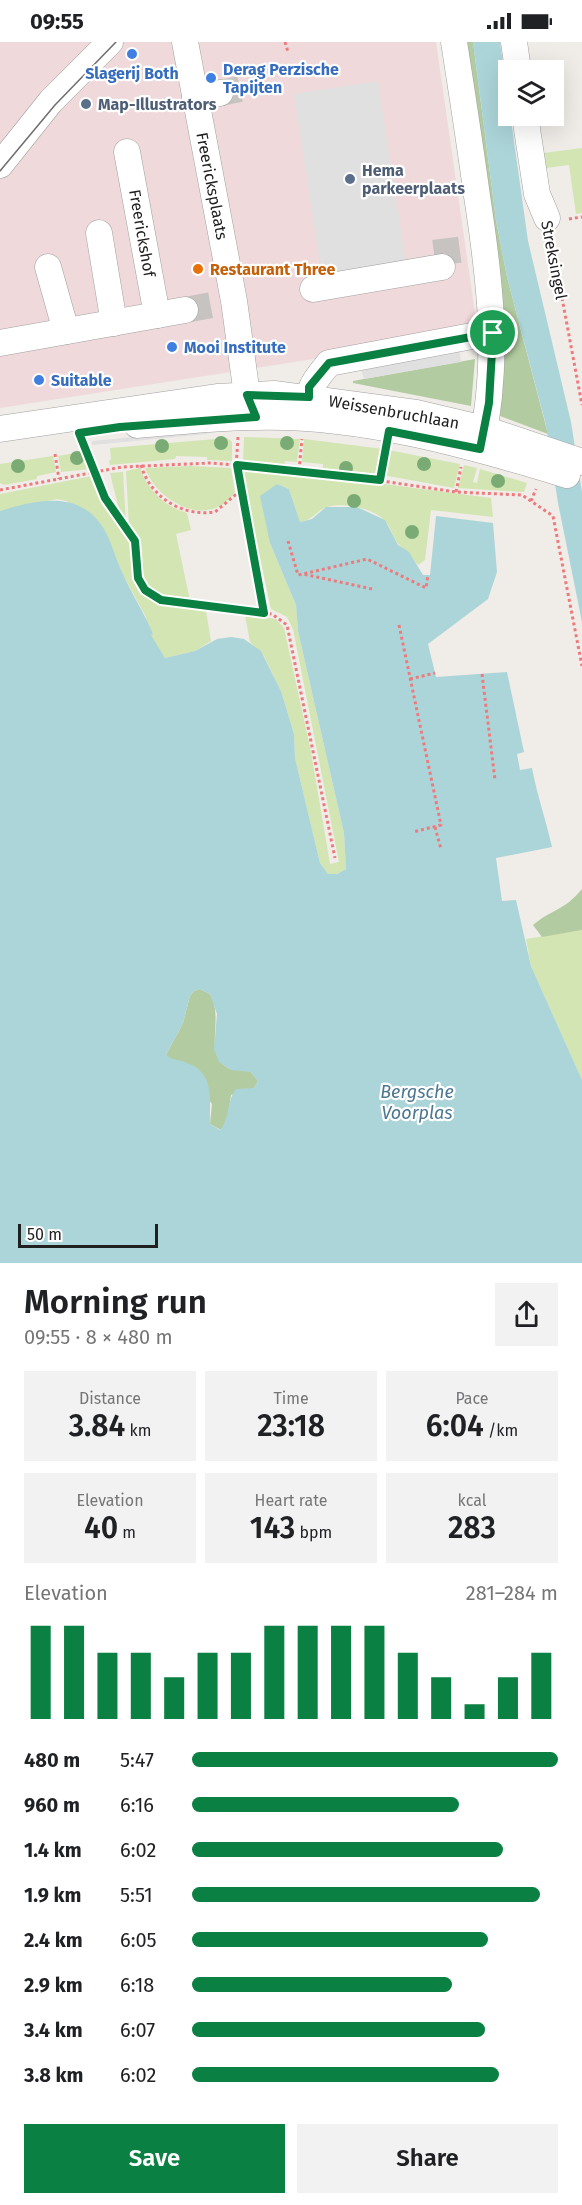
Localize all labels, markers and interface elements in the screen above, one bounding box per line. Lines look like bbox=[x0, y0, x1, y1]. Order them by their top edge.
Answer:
text: 09:55 bbox=[30, 8, 84, 35]
marker: Slagerij Both bbox=[125, 47, 139, 61]
place label: Derag Perzische Tapijten bbox=[223, 60, 339, 97]
map controls bbox=[498, 60, 564, 126]
button: layers bbox=[498, 60, 564, 126]
place label: Slagerij Both bbox=[85, 64, 179, 83]
marker: Derag Perzische Tapijten bbox=[204, 71, 218, 85]
place label: Map-Illustrators bbox=[98, 95, 217, 114]
marker: Map-Illustrators bbox=[79, 97, 93, 111]
street label: Freericksplaats bbox=[192, 131, 232, 241]
place label: Hema parkeerplaats bbox=[362, 161, 465, 198]
marker: Hema parkeerplaats bbox=[343, 172, 357, 186]
street label: Freerickshof bbox=[125, 188, 159, 280]
street label: Streksingel bbox=[537, 219, 571, 301]
place label: Restaurant Three bbox=[210, 260, 336, 279]
marker: Restaurant Three bbox=[191, 262, 205, 276]
pin bbox=[467, 307, 518, 358]
icon: arrive bbox=[476, 316, 509, 349]
place label: Mooi Institute bbox=[184, 338, 286, 357]
marker: Mooi Institute bbox=[165, 340, 179, 354]
place label: Suitable bbox=[51, 371, 112, 390]
marker: Suitable bbox=[32, 373, 46, 387]
street label: Weissenbruchlaan bbox=[327, 391, 461, 433]
water label: Bergsche Voorplas bbox=[380, 1081, 454, 1124]
scale bar bbox=[18, 1221, 158, 1248]
text: 50 m bbox=[27, 1225, 62, 1244]
text: Morning run bbox=[24, 1282, 207, 1322]
button: share bbox=[495, 1283, 558, 1346]
text: 09:55 · 8 × 480 m bbox=[24, 1325, 173, 1349]
text: Distance bbox=[79, 1389, 141, 1408]
text: Time bbox=[273, 1389, 309, 1408]
text: Pace bbox=[455, 1389, 489, 1408]
text: 3.84 bbox=[69, 1408, 125, 1444]
text: 23:18 bbox=[257, 1408, 325, 1444]
text: 6:04 bbox=[426, 1408, 484, 1444]
text: km bbox=[125, 1421, 151, 1440]
text: /km bbox=[484, 1421, 518, 1440]
text: Elevation bbox=[76, 1491, 144, 1510]
text: Heart rate bbox=[255, 1491, 327, 1510]
text: kcal bbox=[458, 1491, 486, 1510]
text: 40 bbox=[84, 1510, 118, 1546]
text: 143 bbox=[250, 1510, 295, 1546]
text: 283 bbox=[448, 1510, 496, 1546]
text: m bbox=[118, 1523, 136, 1542]
text: bpm bbox=[295, 1523, 332, 1542]
text: Elevation bbox=[24, 1581, 108, 1605]
text: 281–284 m bbox=[466, 1581, 558, 1605]
text: 480 m bbox=[24, 1748, 80, 1772]
text: 5:47 bbox=[120, 1748, 154, 1772]
text: 960 m bbox=[24, 1793, 80, 1817]
text: 6:16 bbox=[120, 1793, 154, 1817]
text: 1.4 km bbox=[24, 1838, 82, 1862]
text: 6:02 bbox=[120, 1838, 156, 1862]
text: 1.9 km bbox=[24, 1883, 82, 1907]
text: 5:51 bbox=[120, 1883, 153, 1907]
text: 2.4 km bbox=[24, 1928, 83, 1952]
text: 6:05 bbox=[120, 1928, 157, 1952]
text: 2.9 km bbox=[24, 1973, 83, 1997]
text: 6:18 bbox=[120, 1973, 154, 1997]
text: 3.4 km bbox=[24, 2018, 83, 2042]
text: 6:07 bbox=[120, 2018, 155, 2042]
text: 3.8 km bbox=[24, 2063, 84, 2087]
text: 6:02 bbox=[120, 2063, 156, 2087]
button: Save bbox=[24, 2124, 285, 2193]
button: Share bbox=[297, 2124, 558, 2193]

